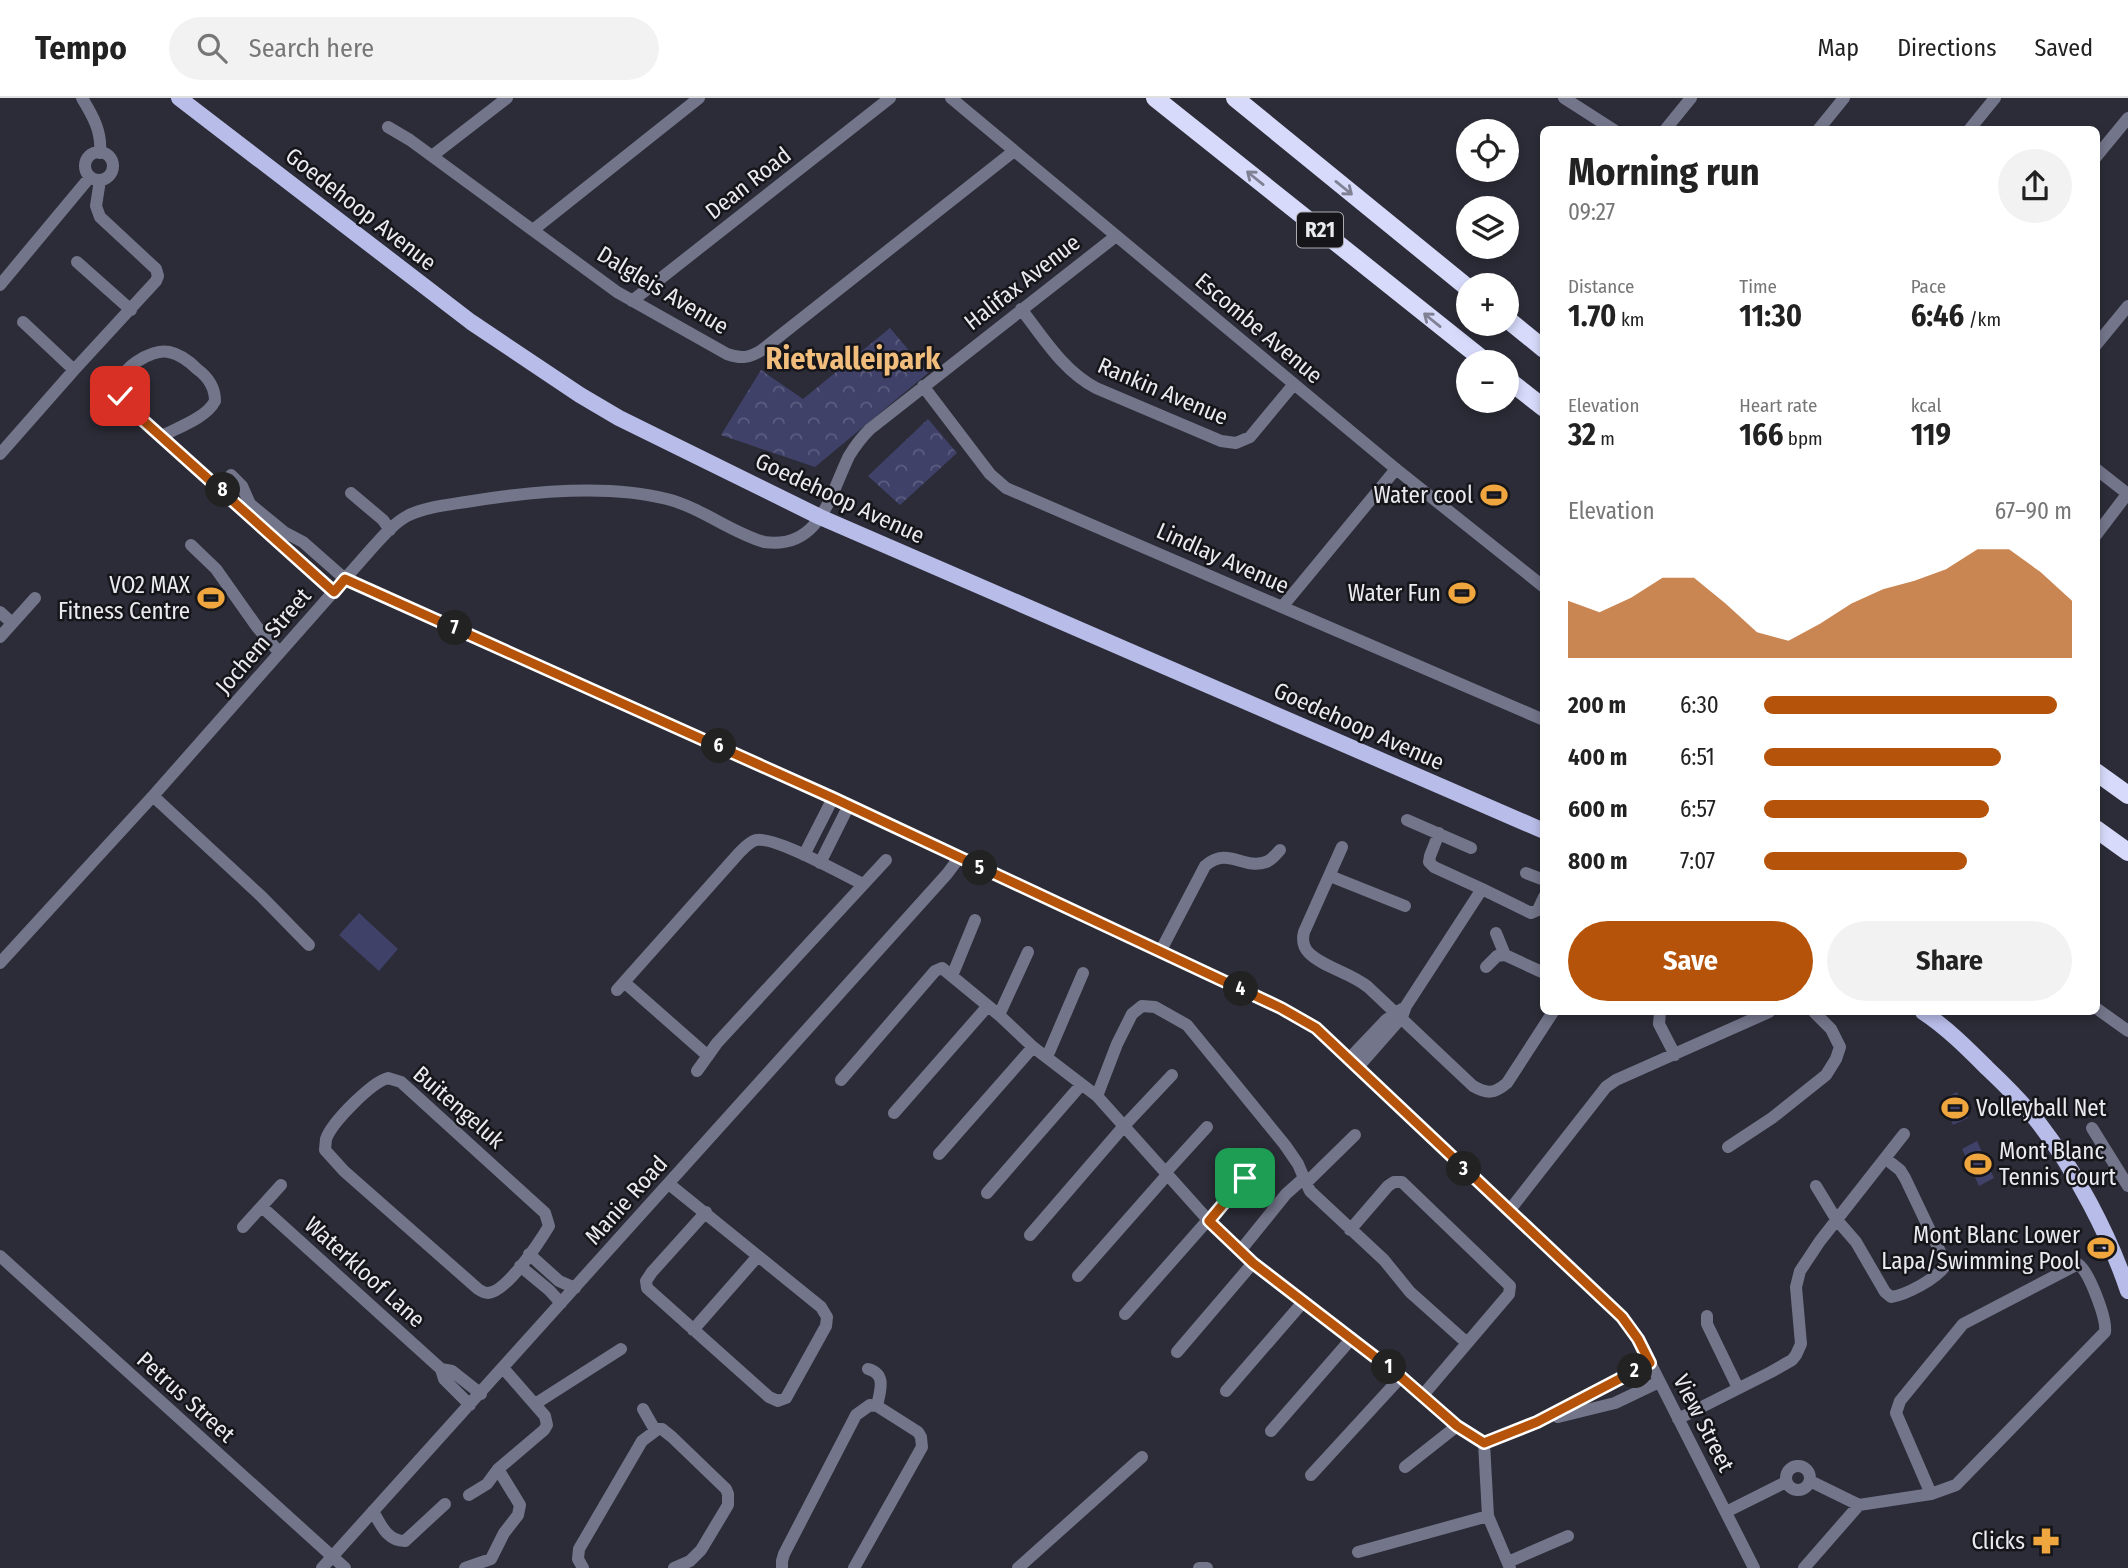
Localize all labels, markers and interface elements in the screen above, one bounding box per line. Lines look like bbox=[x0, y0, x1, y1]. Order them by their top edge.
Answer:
search box bbox=[169, 17, 659, 80]
text: Tempo bbox=[35, 28, 127, 68]
icon: search bbox=[193, 29, 231, 67]
text: Search here bbox=[249, 33, 374, 64]
text: Map bbox=[1818, 34, 1859, 62]
text: Directions bbox=[1897, 34, 1996, 62]
text: Saved bbox=[2034, 34, 2093, 62]
map controls bbox=[1456, 119, 1519, 413]
button: locate bbox=[1456, 119, 1519, 182]
street label: Dean Road bbox=[700, 141, 796, 225]
street label: Goedehoop Avenue bbox=[280, 142, 442, 276]
text: Morning run bbox=[1568, 149, 1760, 195]
button: share bbox=[1998, 149, 2072, 223]
one-way arrow bbox=[1246, 170, 1264, 185]
one-way arrow bbox=[1335, 180, 1353, 195]
button: layers bbox=[1456, 196, 1519, 259]
text: 09:27 bbox=[1568, 198, 1615, 226]
road number: R21 bbox=[1297, 212, 1343, 248]
street label: Halifax Avenue bbox=[959, 228, 1085, 336]
street label: Dalgleis Avenue bbox=[592, 240, 734, 340]
street label: Escombe Avenue bbox=[1190, 267, 1328, 389]
button: + bbox=[1456, 273, 1519, 336]
text: Distance bbox=[1568, 275, 1635, 298]
text: Time bbox=[1739, 275, 1777, 298]
text: Pace bbox=[1911, 275, 1946, 298]
text: 1.70 bbox=[1568, 298, 1616, 334]
text: 11:30 bbox=[1739, 298, 1802, 334]
text: 6:46 bbox=[1911, 298, 1964, 334]
text: km bbox=[1616, 308, 1644, 331]
text: /km bbox=[1964, 308, 2001, 331]
one-way arrow bbox=[1424, 312, 1442, 327]
district label: Rietvalleipark bbox=[766, 341, 941, 377]
button: − bbox=[1456, 350, 1519, 413]
street label: Rankin Avenue bbox=[1094, 351, 1232, 431]
pin bbox=[90, 366, 150, 426]
icon: check bbox=[101, 377, 139, 415]
text: Elevation bbox=[1568, 394, 1640, 417]
text: Heart rate bbox=[1739, 394, 1817, 417]
text: kcal bbox=[1911, 394, 1941, 417]
text: 32 bbox=[1568, 417, 1596, 453]
text: 166 bbox=[1739, 417, 1783, 453]
text: 119 bbox=[1911, 417, 1951, 453]
text: m bbox=[1596, 427, 1615, 450]
text: bpm bbox=[1783, 427, 1823, 450]
street label: Goedehoop Avenue bbox=[751, 447, 929, 549]
pin: 8 bbox=[206, 472, 241, 508]
text: 8 bbox=[217, 478, 228, 501]
sports icon: Water cool bbox=[1479, 480, 1509, 510]
place label: Water cool bbox=[1374, 481, 1473, 509]
text: Elevation bbox=[1568, 497, 1655, 525]
text: 67–90 m bbox=[1995, 497, 2072, 525]
street label: Lindlay Avenue bbox=[1152, 516, 1294, 600]
place label: VO2 MAX Fitness Centre bbox=[58, 571, 191, 625]
sports icon: Water Fun bbox=[1447, 578, 1477, 608]
place label: Water Fun bbox=[1348, 579, 1441, 607]
street label: Jochem Street bbox=[209, 582, 317, 700]
sports icon: VO2 MAX Fitness Centre bbox=[196, 583, 226, 613]
pin: 7 bbox=[438, 610, 472, 646]
text: 7 bbox=[450, 616, 459, 639]
street label: Goedehoop Avenue bbox=[1270, 676, 1448, 776]
text: 200 m bbox=[1568, 691, 1626, 719]
text: 6:30 bbox=[1680, 691, 1719, 719]
pin: 6 bbox=[702, 728, 736, 764]
text: 6 bbox=[714, 734, 723, 757]
text: 400 m bbox=[1568, 743, 1627, 771]
text: 6:51 bbox=[1680, 743, 1715, 771]
text: 600 m bbox=[1568, 795, 1627, 823]
text: 6:57 bbox=[1680, 795, 1716, 823]
text: 800 m bbox=[1568, 847, 1628, 875]
text: 7:07 bbox=[1680, 847, 1715, 875]
pin: 5 bbox=[962, 850, 998, 886]
text: 5 bbox=[975, 856, 984, 879]
button: Save bbox=[1568, 921, 1813, 1001]
button: Share bbox=[1827, 921, 2072, 1001]
pin: 4 bbox=[1224, 972, 1258, 1006]
text: 4 bbox=[1236, 977, 1245, 1000]
street label: Buitengeluk bbox=[408, 1060, 511, 1154]
sports icon: Volleyball Net bbox=[1940, 1093, 1970, 1123]
place label: Volleyball Net bbox=[1976, 1094, 2107, 1122]
place label: Mont Blanc Tennis Court bbox=[1999, 1137, 2116, 1191]
pin bbox=[1215, 1148, 1275, 1208]
sports icon: Mont Blanc Tennis Court bbox=[1963, 1149, 1993, 1179]
street label: Manie Road bbox=[579, 1150, 673, 1250]
pin: 3 bbox=[1446, 1152, 1482, 1186]
text: 3 bbox=[1459, 1157, 1468, 1180]
icon: arrive bbox=[1226, 1159, 1264, 1197]
street label: Waterkloof Lane bbox=[299, 1211, 431, 1333]
place label: Mont Blanc Lower Lapa/Swimming Pool bbox=[1881, 1221, 2080, 1275]
sports icon: Mont Blanc Lower Lapa/Swimming Pool bbox=[2086, 1233, 2116, 1263]
street label: Petrus Street bbox=[131, 1346, 241, 1449]
pin: 1 bbox=[1372, 1350, 1406, 1384]
pin: 2 bbox=[1618, 1354, 1652, 1388]
text: 1 bbox=[1384, 1355, 1393, 1378]
text: 2 bbox=[1630, 1359, 1639, 1382]
street label: View Street bbox=[1667, 1369, 1741, 1477]
pharmacy icon: Clicks bbox=[2031, 1526, 2061, 1556]
place label: Clicks bbox=[1971, 1527, 2025, 1555]

